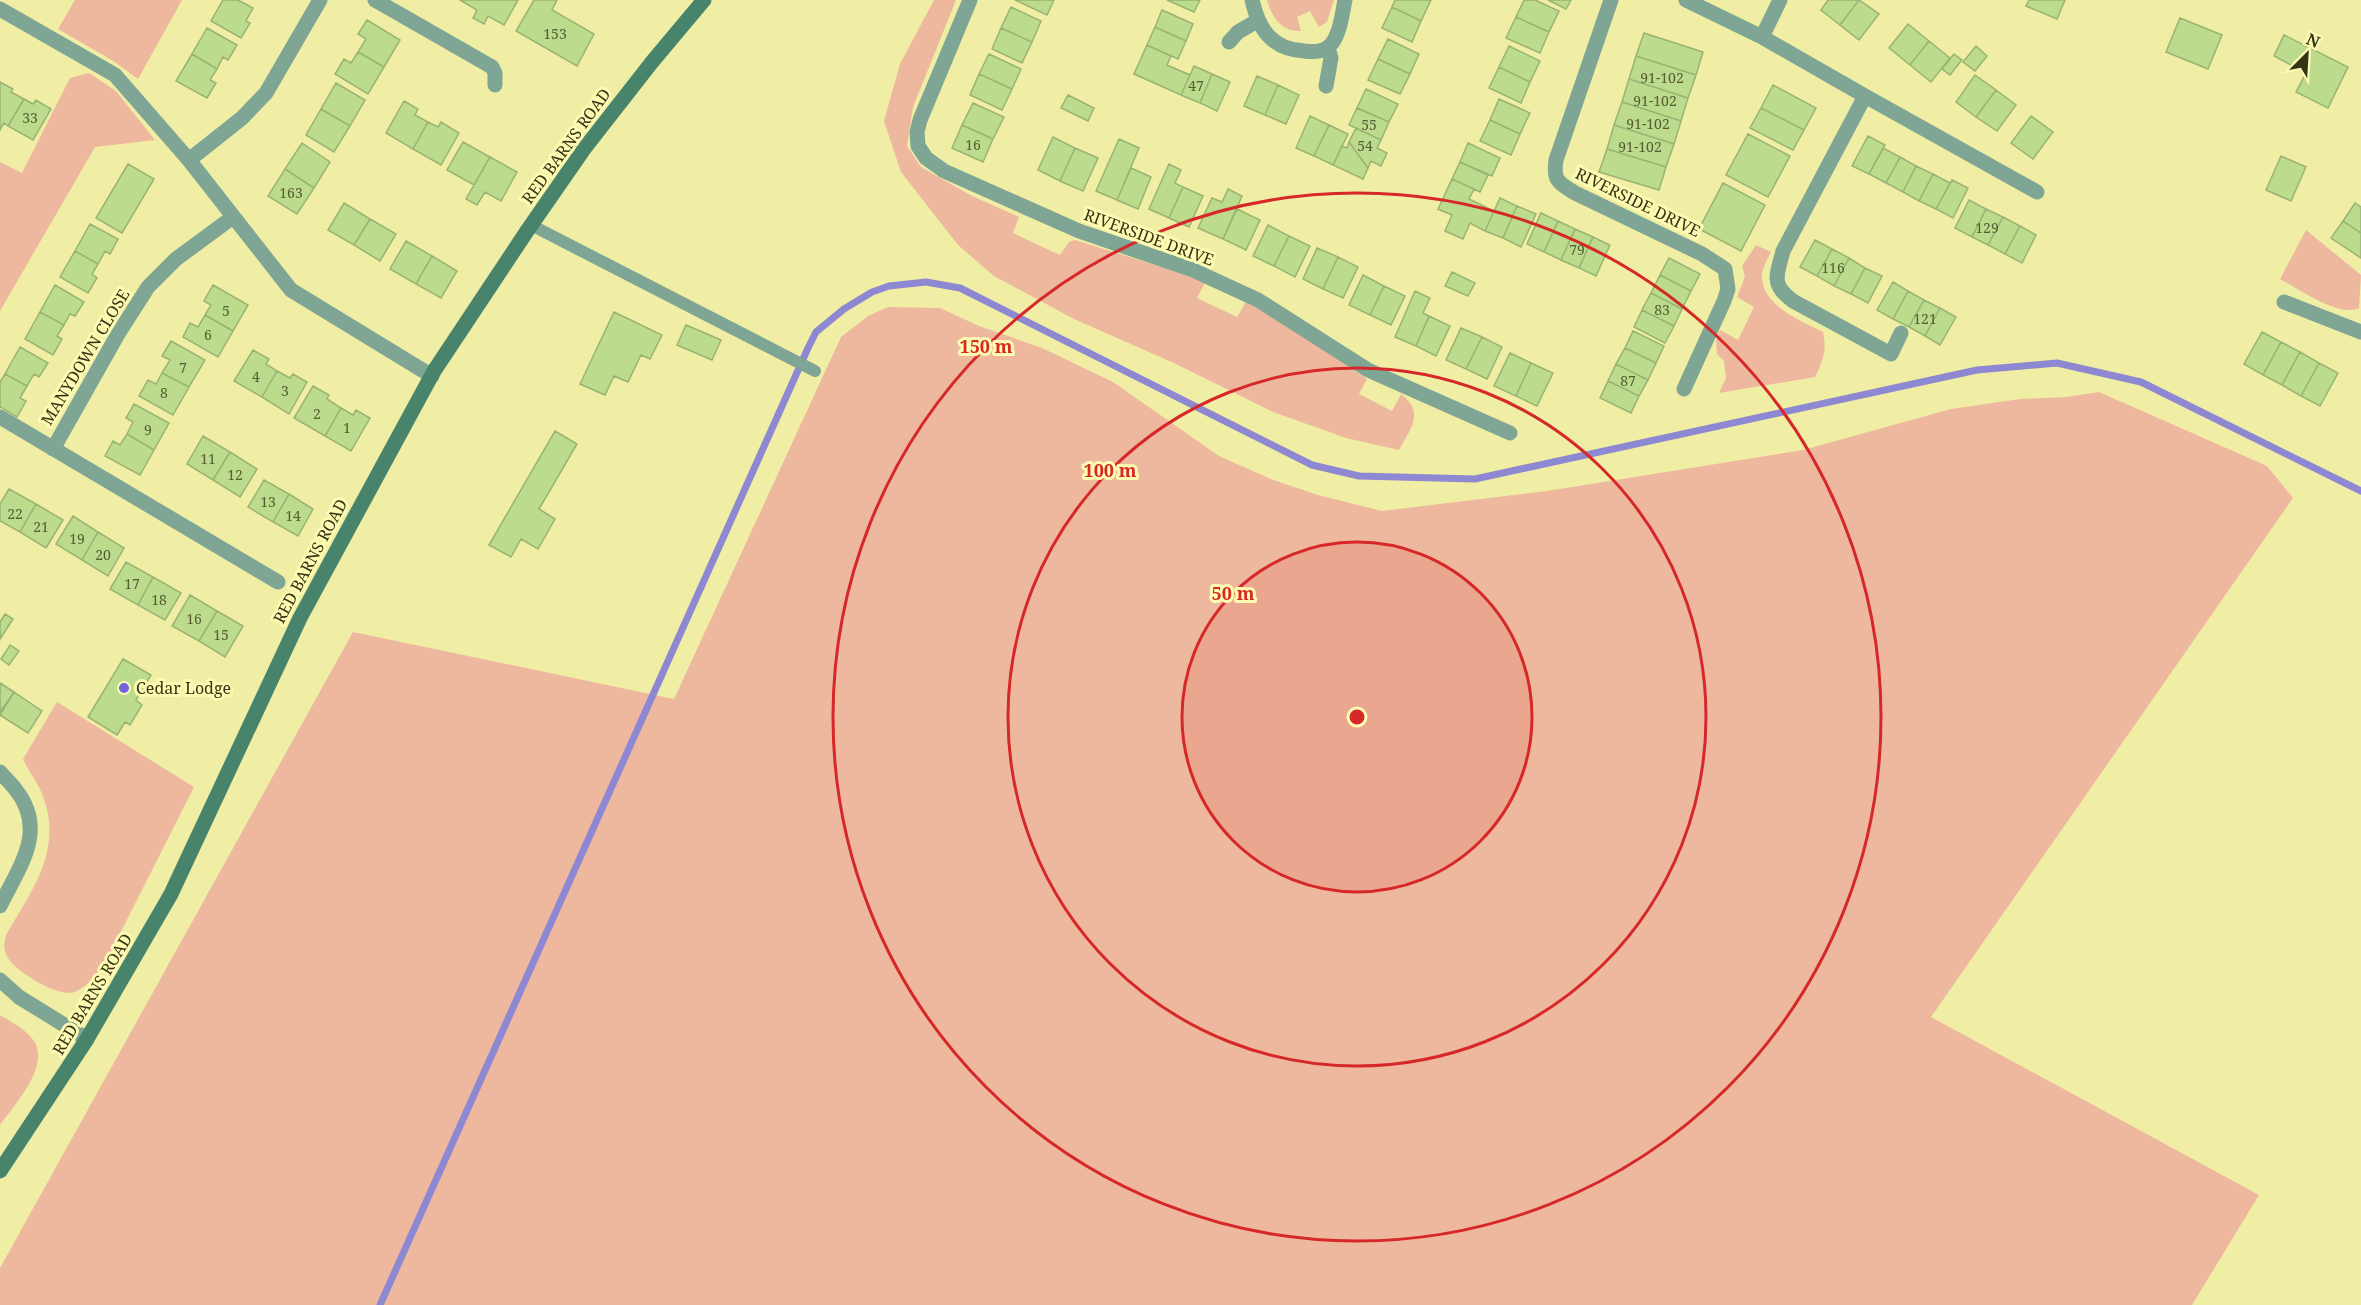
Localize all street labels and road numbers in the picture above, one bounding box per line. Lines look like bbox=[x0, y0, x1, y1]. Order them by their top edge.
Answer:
street label: RED BARNS ROAD bbox=[517, 84, 615, 208]
street label: RIVERSIDE DRIVE bbox=[1572, 162, 1704, 242]
street label: RIVERSIDE DRIVE bbox=[1081, 203, 1217, 271]
street label: MANYDOWN CLOSE bbox=[36, 285, 134, 429]
street label: RED BARNS ROAD bbox=[268, 495, 352, 627]
street label: RED BARNS ROAD bbox=[47, 929, 137, 1059]

